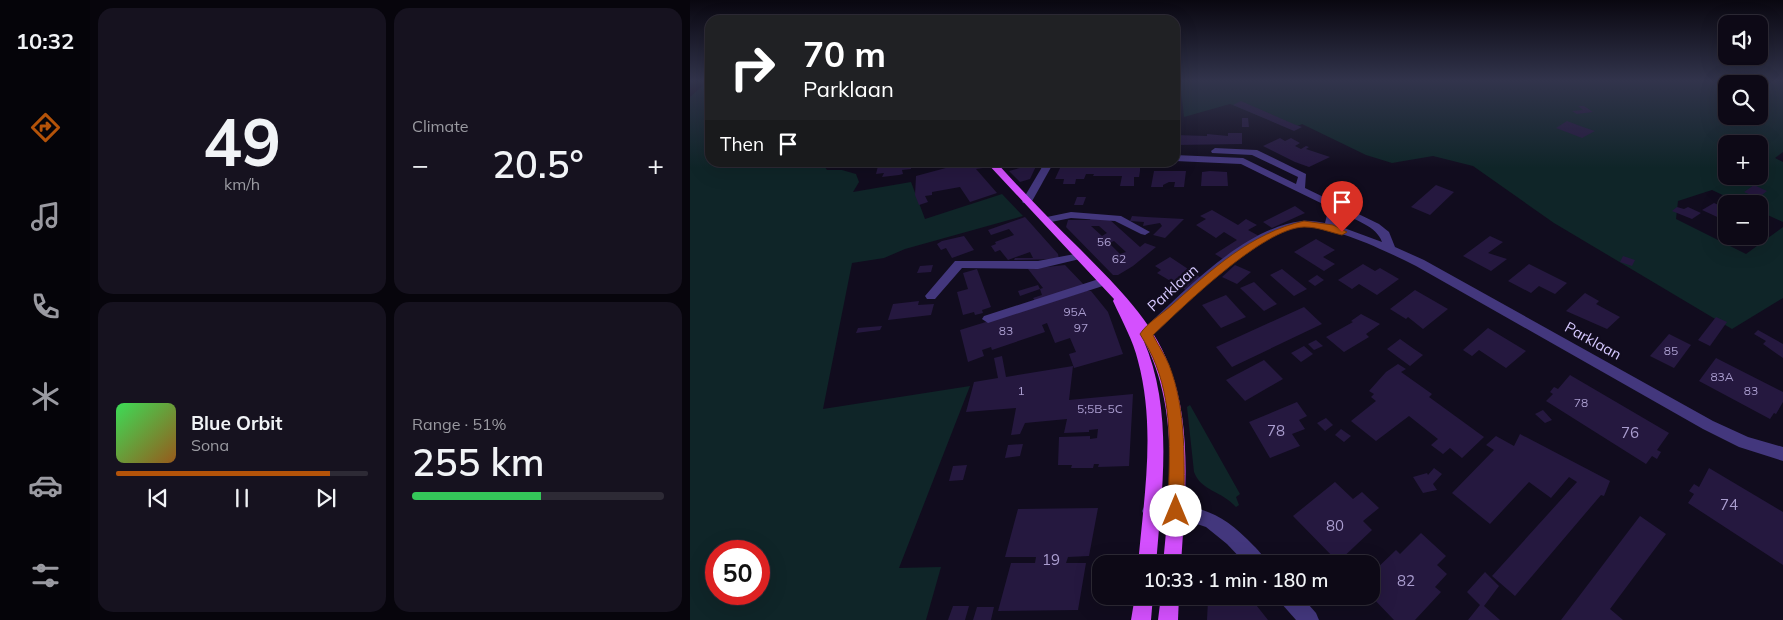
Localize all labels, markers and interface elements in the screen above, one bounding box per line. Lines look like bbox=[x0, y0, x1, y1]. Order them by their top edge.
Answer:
map controls bbox=[1718, 15, 1768, 245]
button: sound bbox=[1718, 15, 1768, 65]
text: 10:32 bbox=[16, 27, 74, 55]
text: 70 m bbox=[803, 32, 886, 76]
icon: right bbox=[720, 35, 785, 100]
text: Parklaan bbox=[803, 75, 894, 103]
button: search bbox=[1718, 75, 1768, 125]
text: 49 bbox=[203, 101, 281, 182]
icon: directions bbox=[28, 110, 63, 145]
text: Climate bbox=[412, 116, 468, 136]
icon: arrive bbox=[774, 130, 802, 158]
text: Then bbox=[720, 132, 764, 156]
button: + bbox=[1718, 135, 1768, 185]
text: 20.5° bbox=[492, 140, 584, 188]
text: − bbox=[412, 147, 429, 182]
text: + bbox=[647, 147, 664, 182]
text: km/h bbox=[224, 174, 260, 194]
pin bbox=[1321, 181, 1363, 232]
icon: arrive bbox=[1328, 188, 1356, 216]
button: − bbox=[1718, 195, 1768, 245]
icon: music bbox=[28, 199, 63, 234]
house number: 56 bbox=[1097, 234, 1111, 249]
house number: 62 bbox=[1112, 251, 1126, 266]
street label: Parklaan bbox=[1143, 260, 1202, 315]
icon: phone bbox=[28, 289, 63, 324]
house number: 95A bbox=[1063, 304, 1087, 319]
street label: Parklaan bbox=[1562, 317, 1625, 364]
house number: 97 bbox=[1074, 320, 1088, 335]
house number: 83 bbox=[999, 323, 1013, 338]
house number: 85 bbox=[1664, 343, 1678, 358]
house number: 83A bbox=[1710, 369, 1734, 384]
icon: climate bbox=[28, 379, 63, 414]
house number: 1 bbox=[1017, 383, 1025, 398]
house number: 83 bbox=[1744, 383, 1758, 398]
house number: 78 bbox=[1574, 395, 1588, 410]
house number: 5;5B-5C bbox=[1077, 401, 1123, 416]
text: Blue Orbit bbox=[191, 411, 282, 435]
text: Range · 51% bbox=[412, 414, 507, 434]
house number: 78 bbox=[1267, 421, 1285, 440]
house number: 76 bbox=[1621, 423, 1639, 442]
text: Sona bbox=[191, 435, 229, 455]
text: 255 km bbox=[412, 438, 545, 486]
icon: car bbox=[28, 468, 63, 503]
icon: previous bbox=[144, 484, 172, 512]
icon: pause bbox=[228, 484, 256, 512]
icon: next bbox=[312, 484, 340, 512]
position arrow bbox=[1149, 484, 1201, 536]
house number: 74 bbox=[1720, 495, 1738, 514]
house number: 80 bbox=[1326, 516, 1344, 535]
speed limit sign: 50 bbox=[705, 540, 770, 605]
house number: 19 bbox=[1042, 550, 1060, 569]
icon: filters bbox=[28, 558, 63, 593]
text: 10:33 · 1 min · 180 m bbox=[1143, 568, 1329, 592]
house number: 82 bbox=[1397, 571, 1415, 590]

